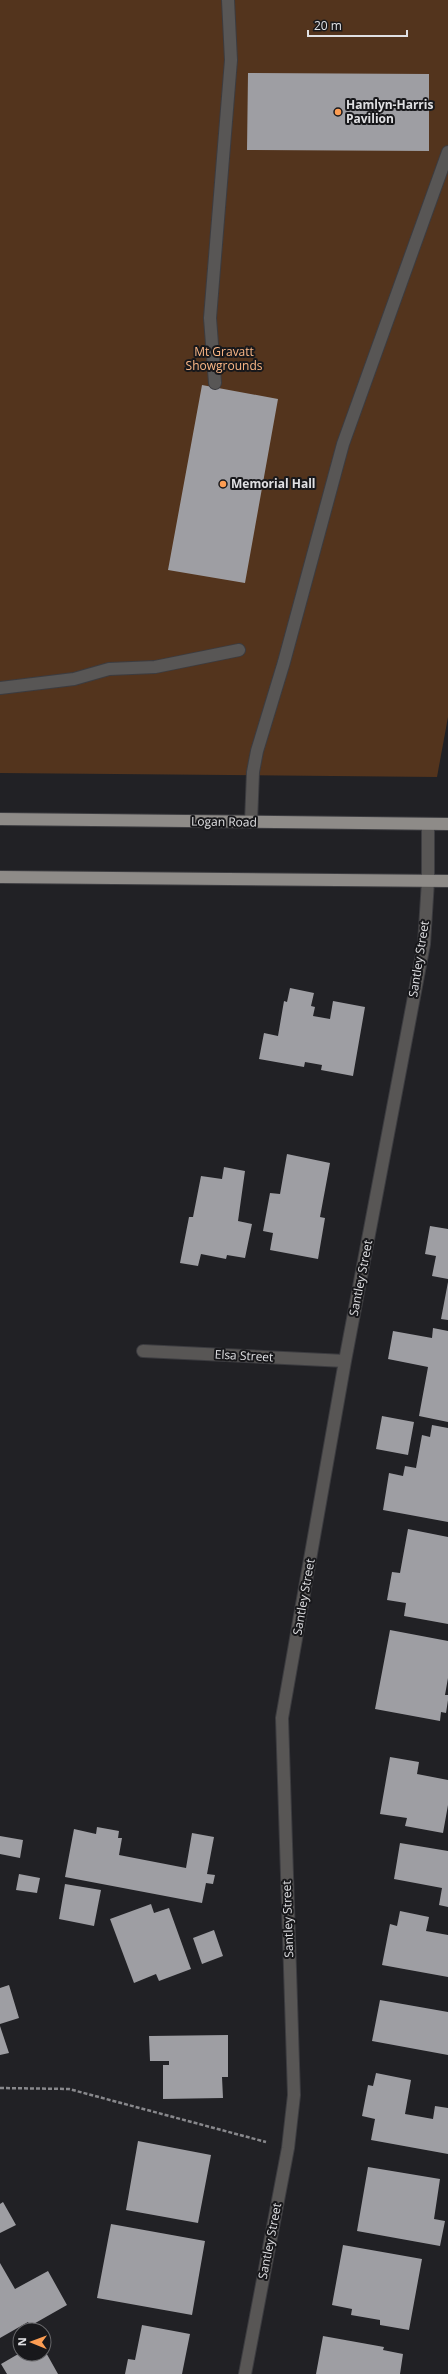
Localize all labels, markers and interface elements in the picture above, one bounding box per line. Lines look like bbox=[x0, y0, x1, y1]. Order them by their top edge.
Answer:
scale bar bbox=[308, 12, 407, 38]
text: 20 m bbox=[314, 17, 342, 34]
place label: Hamlyn-Harris Pavilion bbox=[346, 96, 433, 127]
marker: Hamlyn-Harris Pavilion bbox=[333, 107, 343, 117]
park label: Mt Gravatt Showgrounds bbox=[186, 343, 263, 374]
place label: Memorial Hall bbox=[231, 475, 316, 492]
marker: Memorial Hall bbox=[218, 479, 228, 489]
street label: Logan Road bbox=[191, 812, 257, 831]
street label: Santley Street bbox=[404, 919, 433, 998]
street label: Santley Street bbox=[345, 1238, 376, 1317]
street label: Elsa Street bbox=[214, 1345, 274, 1366]
street label: Santley Street bbox=[288, 1557, 319, 1636]
street label: Santley Street bbox=[278, 1880, 297, 1958]
street label: Santley Street bbox=[254, 2201, 285, 2280]
north arrow bbox=[12, 2322, 52, 2362]
text: N bbox=[14, 2337, 29, 2346]

